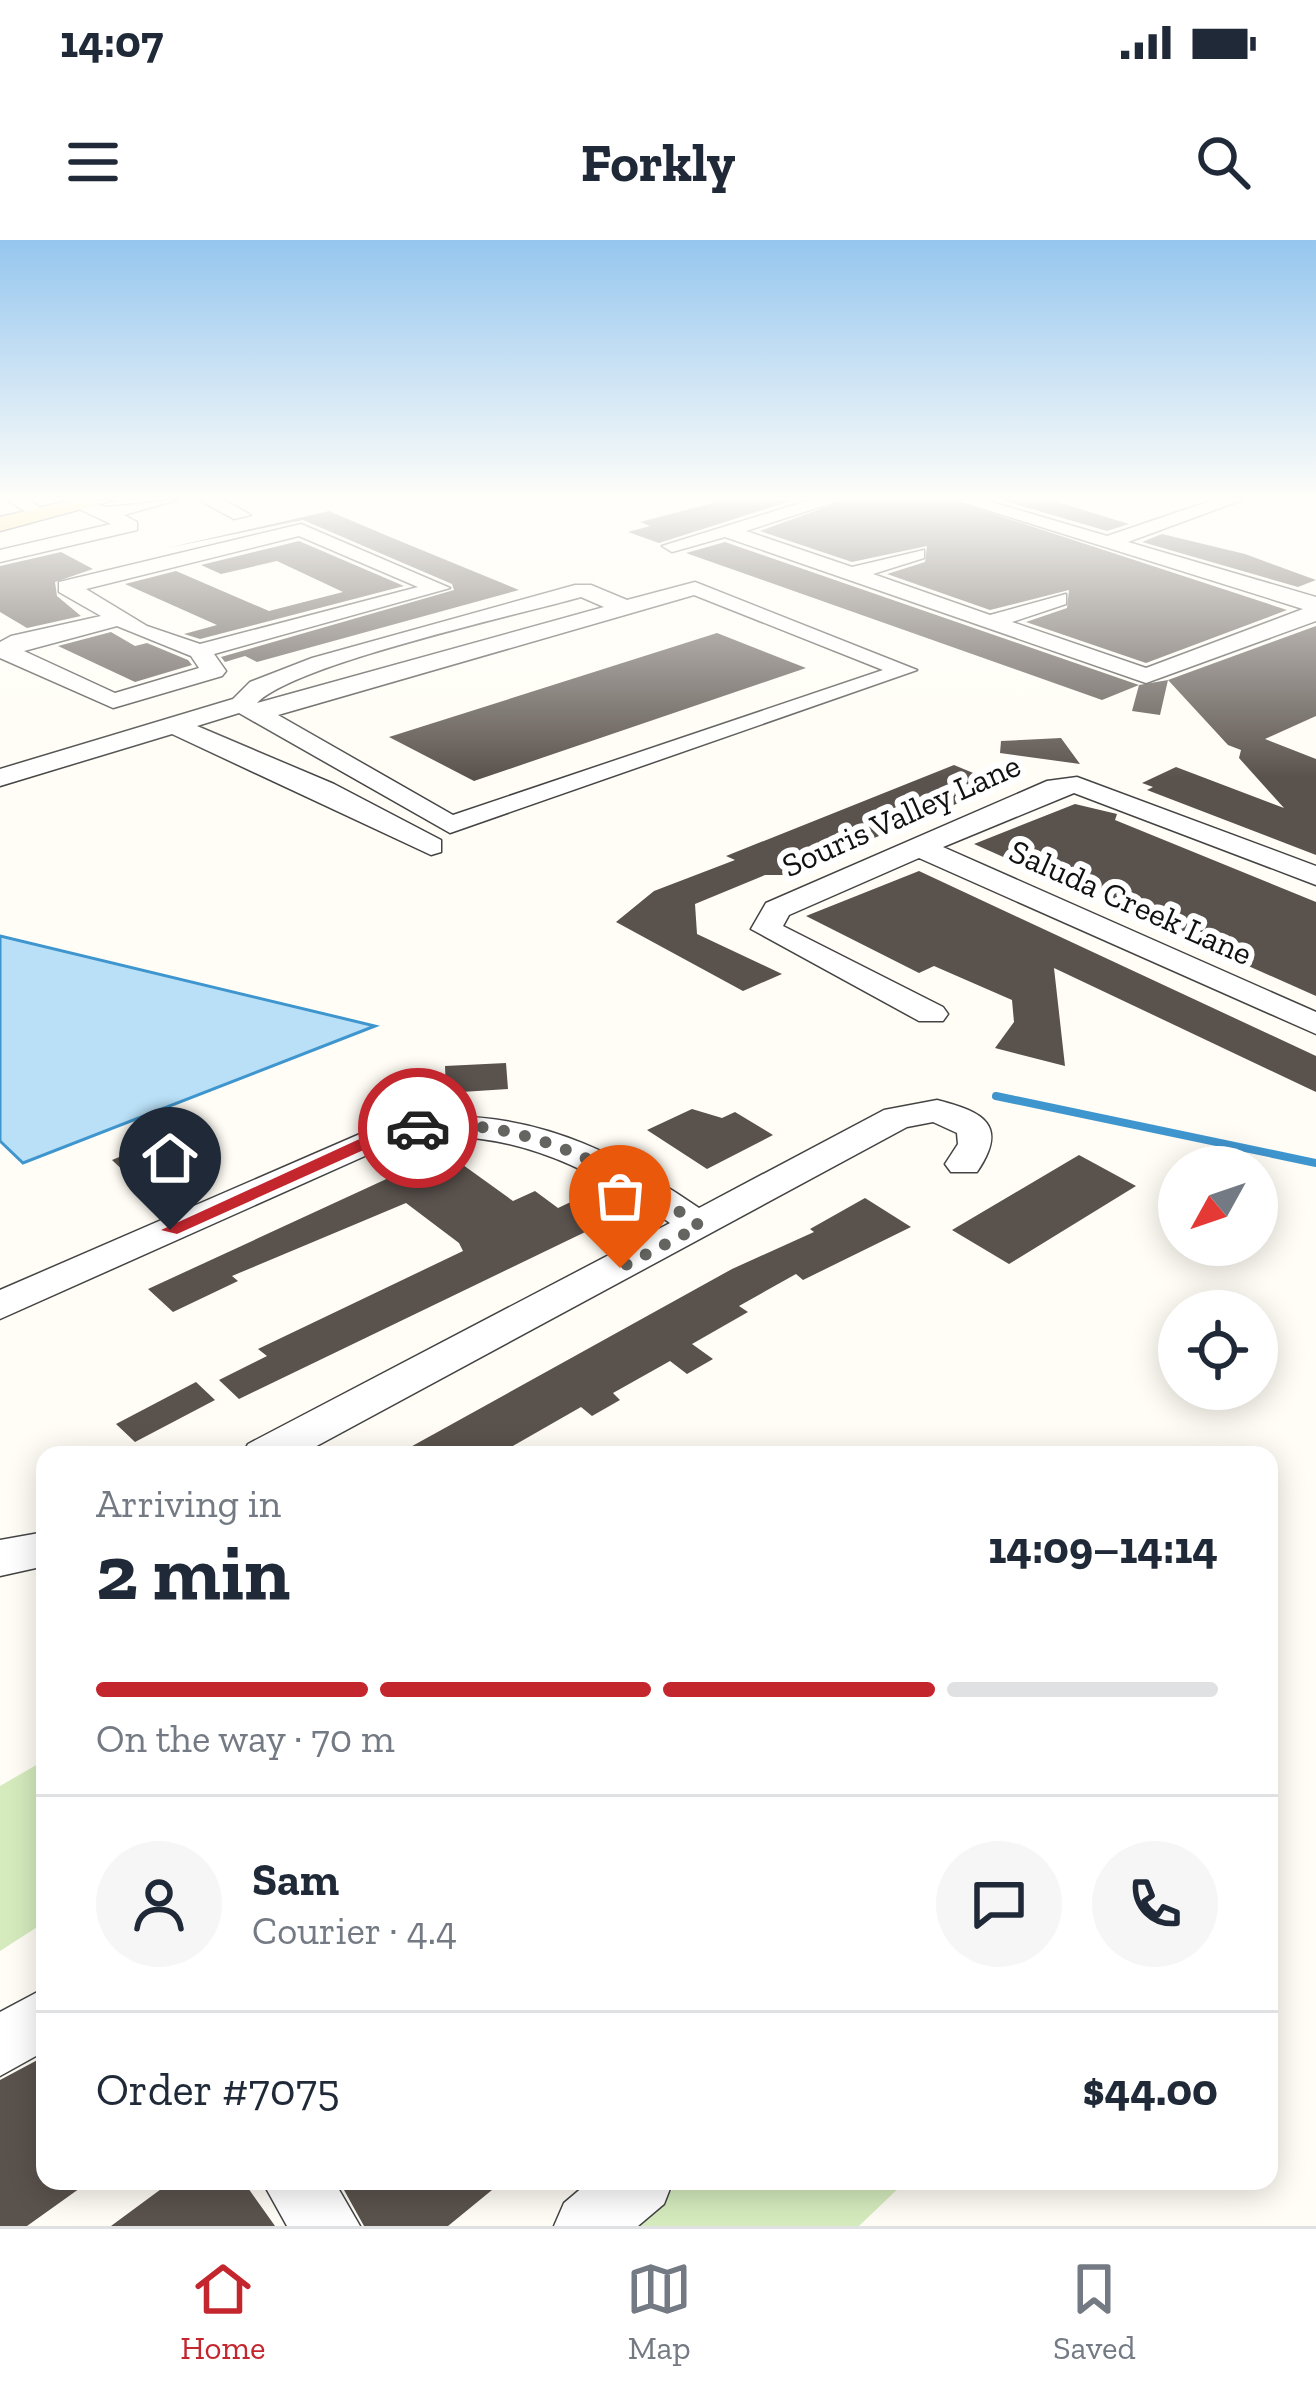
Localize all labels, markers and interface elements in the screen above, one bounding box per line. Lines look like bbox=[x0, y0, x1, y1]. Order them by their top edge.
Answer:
text: 14:07 bbox=[60, 15, 163, 69]
icon: menu bbox=[60, 129, 126, 195]
icon: search bbox=[1190, 129, 1256, 195]
text: Forkly bbox=[581, 130, 735, 195]
street label: Souris Valley Lane bbox=[776, 745, 1026, 885]
street label: Saluda Creek Lane bbox=[1004, 831, 1258, 973]
courier bbox=[358, 1068, 478, 1188]
icon: car bbox=[385, 1095, 451, 1161]
pin bbox=[119, 1107, 221, 1230]
icon: home bbox=[137, 1125, 203, 1191]
pin bbox=[569, 1145, 671, 1268]
north arrow bbox=[1158, 1146, 1278, 1266]
map controls bbox=[1158, 1146, 1278, 1410]
icon: bag bbox=[587, 1163, 653, 1229]
button: locate bbox=[1158, 1290, 1278, 1410]
text: Arriving in bbox=[96, 1480, 281, 1527]
text: 14:09–14:14 bbox=[988, 1521, 1218, 1575]
text: 2 min bbox=[96, 1525, 290, 1619]
text: On the way · 70 m bbox=[96, 1715, 395, 1762]
button: person bbox=[96, 1841, 222, 1967]
button: chat bbox=[936, 1841, 1062, 1967]
button: phone bbox=[1092, 1841, 1218, 1967]
text: Sam bbox=[252, 1853, 339, 1907]
text: Courier · 4.4 bbox=[252, 1907, 457, 1954]
text: Order #7075 bbox=[96, 2063, 340, 2117]
text: $44.00 bbox=[1083, 2063, 1218, 2117]
tab: Home bbox=[180, 2256, 265, 2367]
tab: Map bbox=[626, 2256, 692, 2367]
tab: Saved bbox=[1053, 2256, 1136, 2367]

